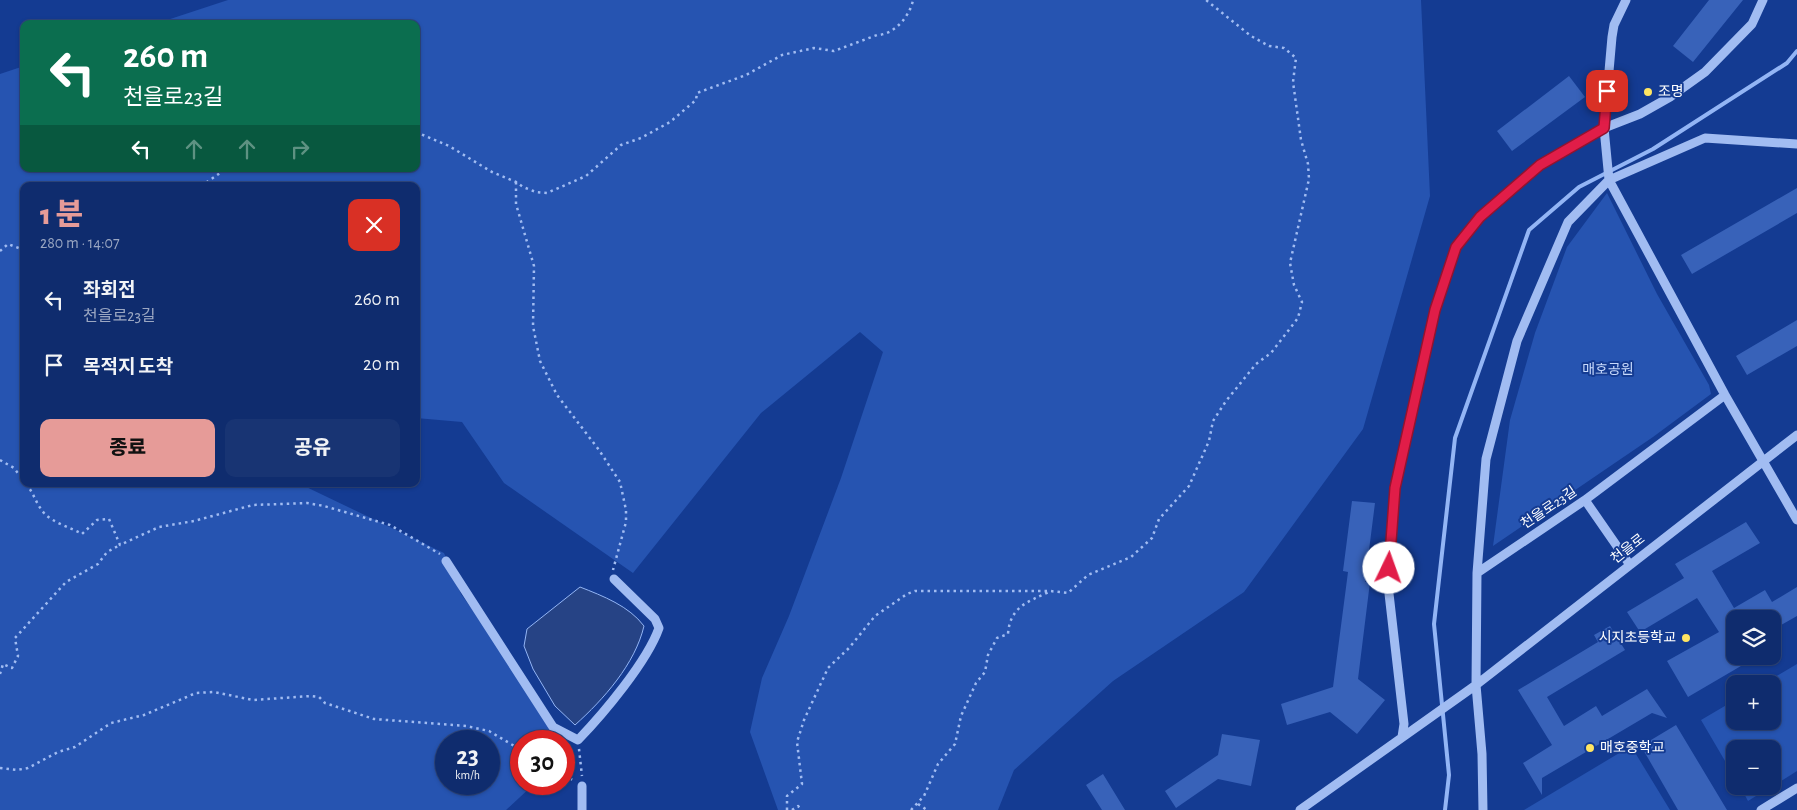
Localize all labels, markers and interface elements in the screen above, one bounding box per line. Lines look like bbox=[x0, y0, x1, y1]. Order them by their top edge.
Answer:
text: 260 m bbox=[123, 39, 208, 74]
icon: left bbox=[40, 40, 105, 105]
pin bbox=[1586, 70, 1628, 112]
icon: arrive bbox=[1593, 77, 1621, 105]
place label: 조명 bbox=[1658, 84, 1684, 99]
text: 천을로23길 bbox=[123, 86, 223, 108]
marker: 조명 bbox=[1642, 86, 1654, 98]
icon: left bbox=[127, 135, 155, 163]
icon: ahead bbox=[180, 135, 208, 163]
icon: ahead bbox=[233, 135, 261, 163]
icon: right bbox=[286, 135, 314, 163]
button: close bbox=[348, 199, 400, 251]
text: 1 분 bbox=[40, 200, 83, 230]
text: 280 m · 14:07 bbox=[40, 235, 120, 251]
text: 좌회전 bbox=[83, 281, 135, 300]
icon: left bbox=[40, 286, 68, 314]
text: 260 m bbox=[354, 290, 400, 309]
text: 천을로23길 bbox=[83, 308, 156, 324]
icon: arrive bbox=[40, 351, 68, 379]
text: 20 m bbox=[363, 355, 400, 374]
text: 목적지 도착 bbox=[83, 358, 173, 377]
park label: 매호공원 bbox=[1582, 362, 1634, 377]
button: 종료 bbox=[40, 419, 215, 477]
button: 공유 bbox=[225, 419, 400, 477]
street label: 천을로23길 bbox=[1518, 483, 1579, 532]
street label: 천을로 bbox=[1607, 530, 1648, 566]
position arrow bbox=[1362, 541, 1414, 593]
map controls bbox=[1726, 610, 1781, 795]
button: layers bbox=[1726, 610, 1781, 665]
place label: 시지초등학교 bbox=[1599, 629, 1676, 645]
marker: 시지초등학교 bbox=[1680, 632, 1692, 644]
button: + bbox=[1726, 675, 1781, 730]
speed limit sign: 30 bbox=[510, 730, 575, 795]
place label: 매호중학교 bbox=[1600, 739, 1665, 755]
button: − bbox=[1726, 740, 1781, 795]
marker: 매호중학교 bbox=[1584, 742, 1596, 754]
text: 23 bbox=[456, 744, 479, 769]
text: km/h bbox=[455, 769, 480, 781]

